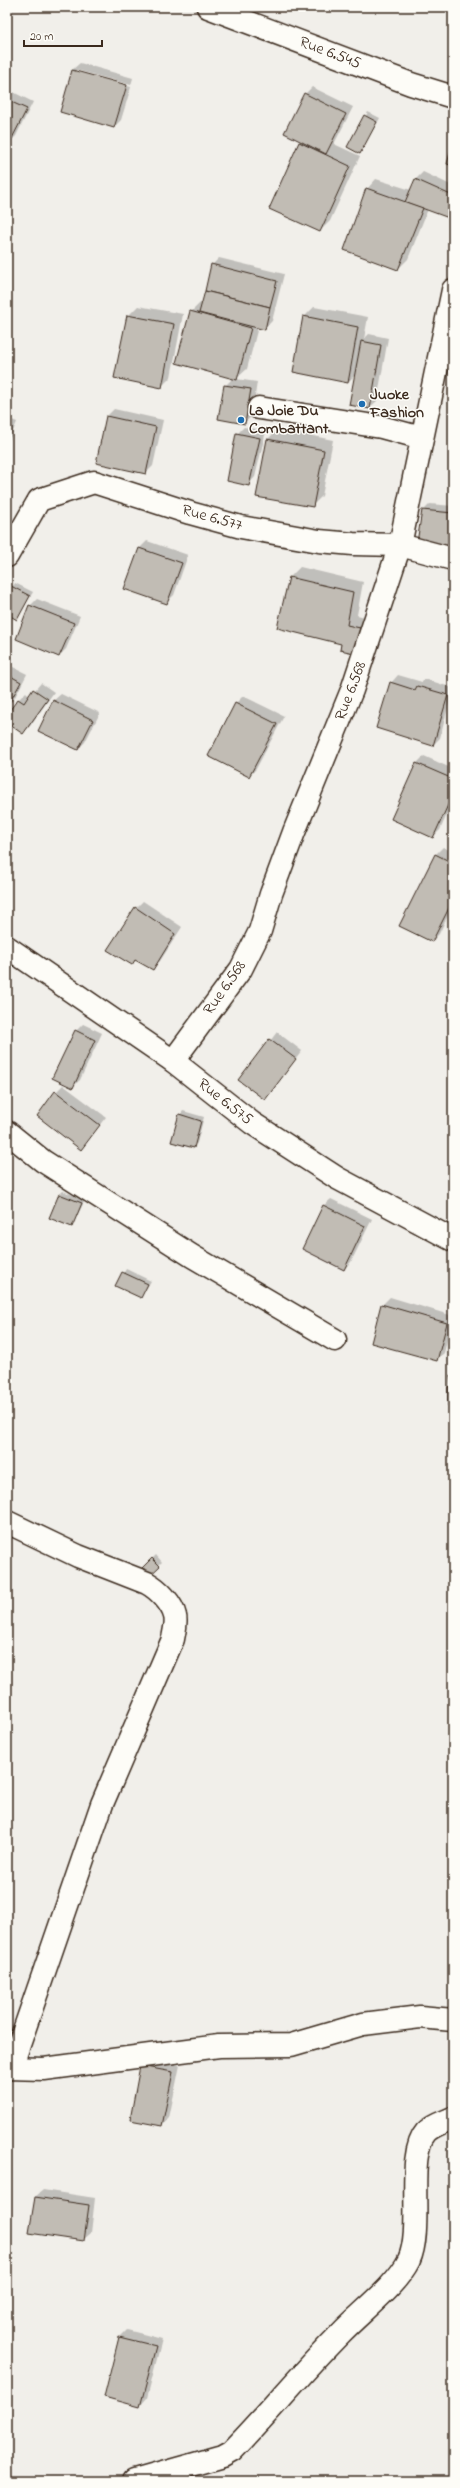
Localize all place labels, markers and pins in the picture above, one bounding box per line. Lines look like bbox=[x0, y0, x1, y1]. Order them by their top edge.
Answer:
place label: Juoke Fashion bbox=[369, 383, 424, 425]
place label: La Joie Du Combattant bbox=[249, 399, 329, 441]
marker: Juoke Fashion bbox=[357, 399, 367, 409]
marker: La Joie Du Combattant bbox=[236, 415, 246, 425]

